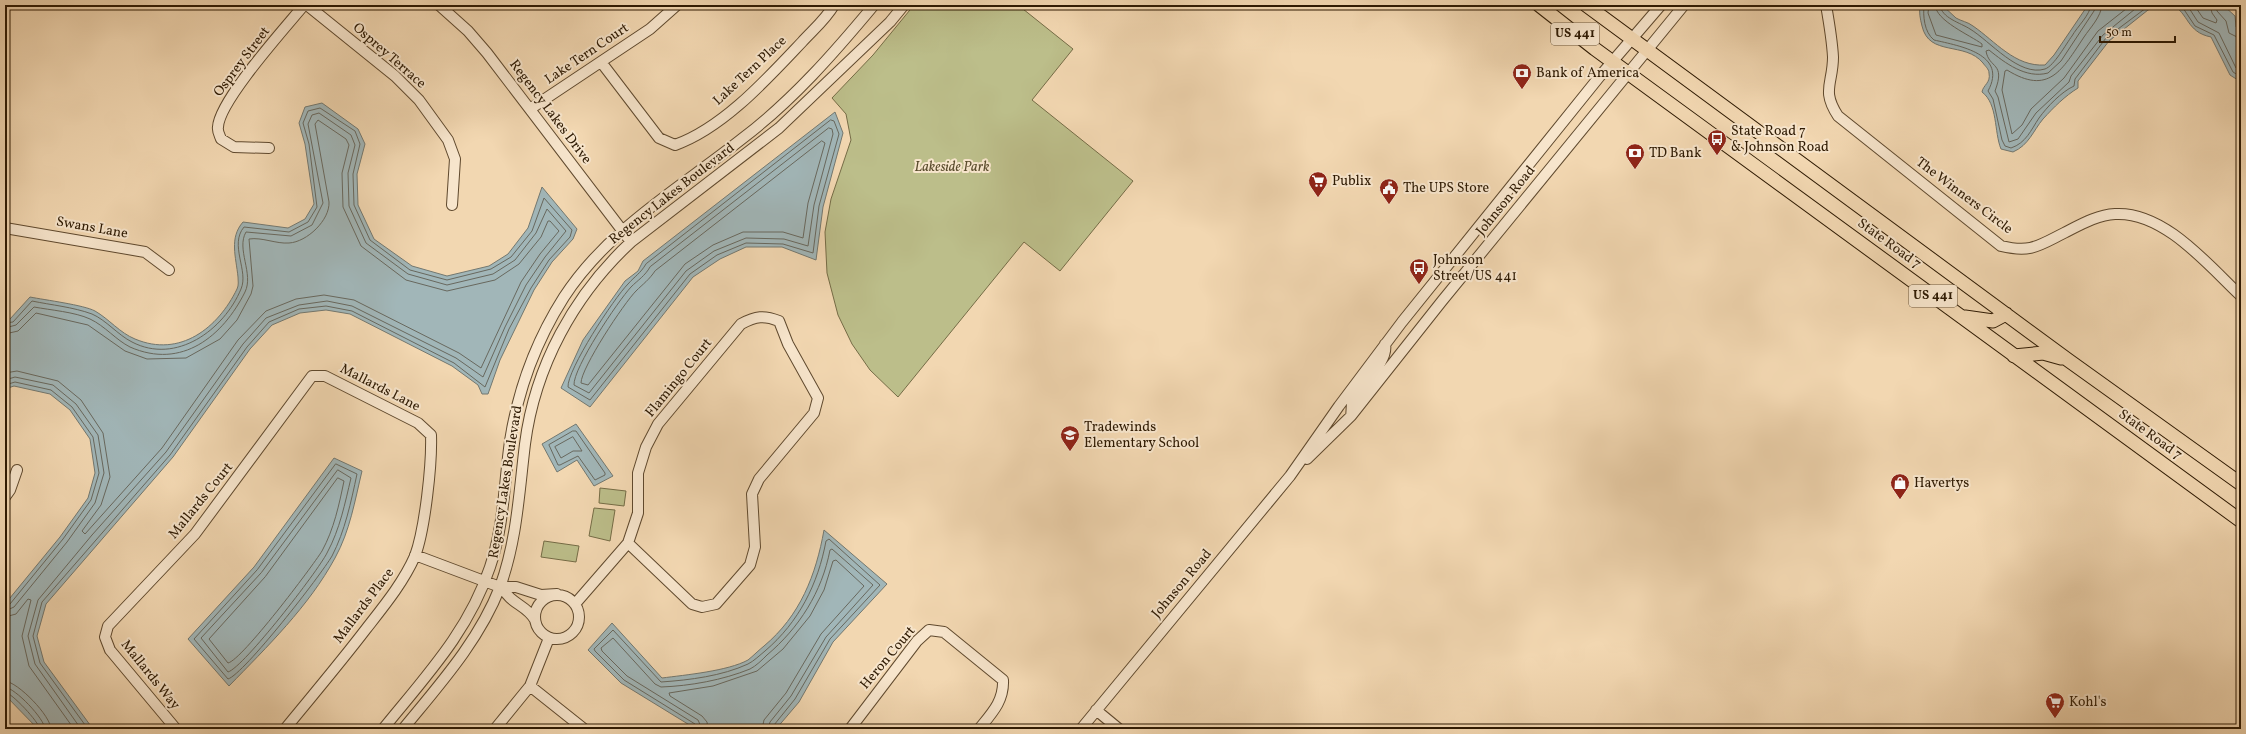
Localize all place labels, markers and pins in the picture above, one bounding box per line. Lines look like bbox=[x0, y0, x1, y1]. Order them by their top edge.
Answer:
bank icon: Bank of America bbox=[1511, 62, 1533, 90]
place label: Bank of America bbox=[1536, 64, 1639, 83]
place label: State Road 7 & Johnson Road bbox=[1731, 122, 1829, 157]
bus stop icon: State Road 7 & Johnson Road bbox=[1706, 128, 1728, 156]
bank icon: TD Bank bbox=[1624, 142, 1646, 170]
place label: TD Bank bbox=[1649, 144, 1702, 163]
supermarket icon: Publix bbox=[1307, 170, 1329, 198]
place label: Publix bbox=[1332, 172, 1371, 191]
public building icon: The UPS Store bbox=[1378, 177, 1400, 205]
place label: The UPS Store bbox=[1403, 179, 1490, 198]
place label: Johnson Street/US 441 bbox=[1433, 251, 1517, 286]
bus stop icon: Johnson Street/US 441 bbox=[1408, 257, 1430, 285]
place label: Tradewinds Elementary School bbox=[1084, 418, 1199, 453]
school or university icon: Tradewinds Elementary School bbox=[1059, 424, 1081, 452]
shop icon: Havertys bbox=[1889, 472, 1911, 500]
place label: Havertys bbox=[1914, 474, 1969, 493]
supermarket icon: Kohl's bbox=[2044, 691, 2066, 719]
place label: Kohl's bbox=[2069, 693, 2107, 712]

